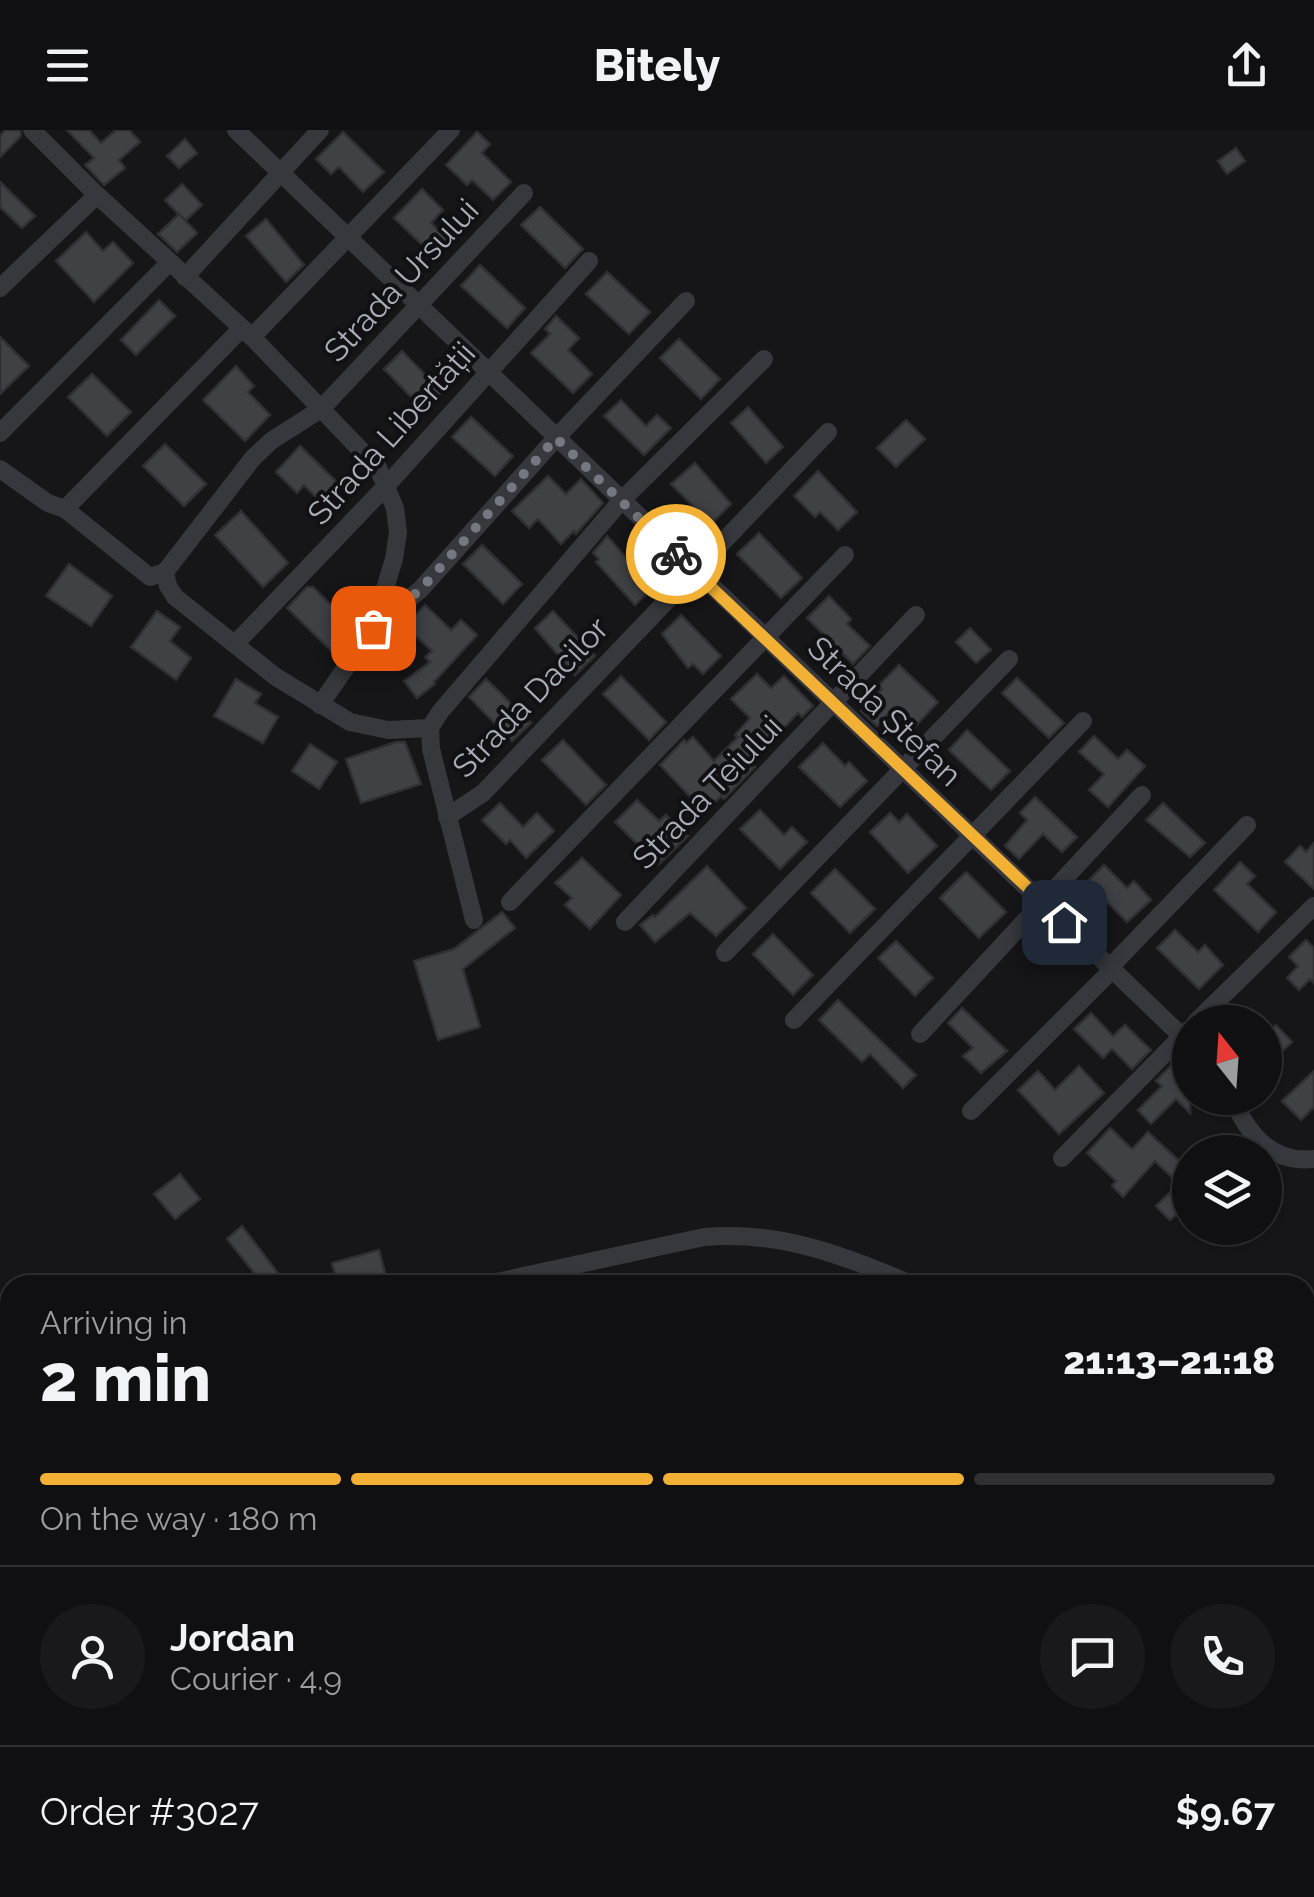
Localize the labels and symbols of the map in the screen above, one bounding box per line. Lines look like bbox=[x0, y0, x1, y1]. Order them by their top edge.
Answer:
street label: Strada Ursului bbox=[316, 191, 486, 369]
street label: Strada Libertății bbox=[300, 334, 482, 532]
courier bbox=[626, 504, 726, 604]
pin bbox=[331, 586, 416, 671]
street label: Strada Dacilor bbox=[445, 609, 615, 785]
street label: Strada Ștefan bbox=[801, 629, 969, 793]
street label: Strada Teiului bbox=[625, 708, 789, 876]
pin bbox=[1022, 880, 1107, 965]
north arrow bbox=[1172, 1005, 1282, 1115]

